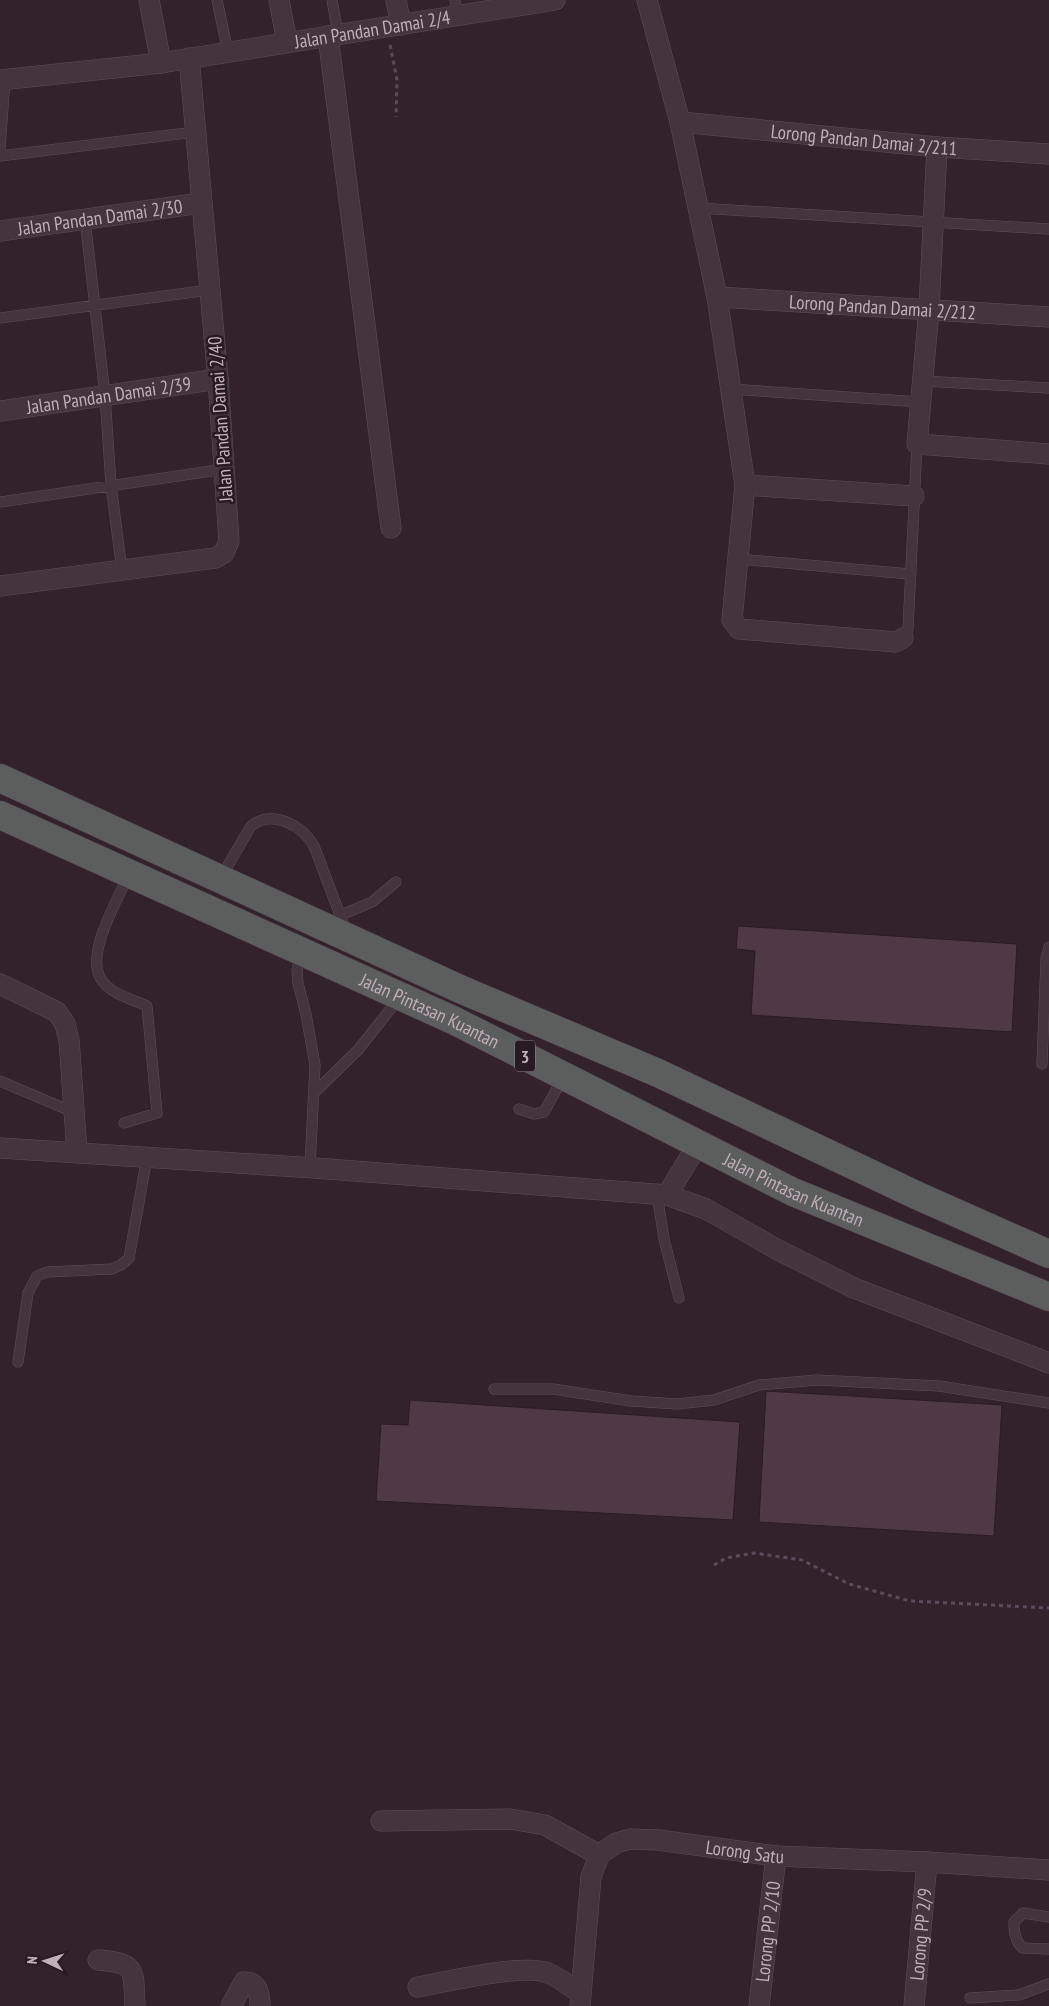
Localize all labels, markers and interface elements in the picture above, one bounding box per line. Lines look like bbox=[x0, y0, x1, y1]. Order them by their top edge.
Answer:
street label: Jalan Pandan Damai 2/4 bbox=[292, 5, 452, 54]
street label: Lorong Pandan Damai 2/211 bbox=[770, 119, 958, 160]
street label: Jalan Pandan Damai 2/30 bbox=[15, 194, 184, 241]
street label: Lorong Pandan Damai 2/212 bbox=[789, 289, 977, 325]
street label: Jalan Pandan Damai 2/40 bbox=[202, 336, 238, 503]
street label: Jalan Pandan Damai 2/39 bbox=[24, 371, 193, 419]
street label: Jalan Pintasan Kuantan bbox=[355, 967, 503, 1053]
road number: 3 bbox=[515, 1040, 535, 1072]
street label: Jalan Pintasan Kuantan bbox=[719, 1147, 867, 1232]
street label: Lorong Satu bbox=[704, 1835, 784, 1868]
street label: Lorong PP 2/10 bbox=[750, 1880, 785, 1983]
street label: Lorong PP 2/9 bbox=[904, 1887, 937, 1981]
north arrow bbox=[20, 1936, 70, 1986]
text: N bbox=[23, 1956, 41, 1964]

